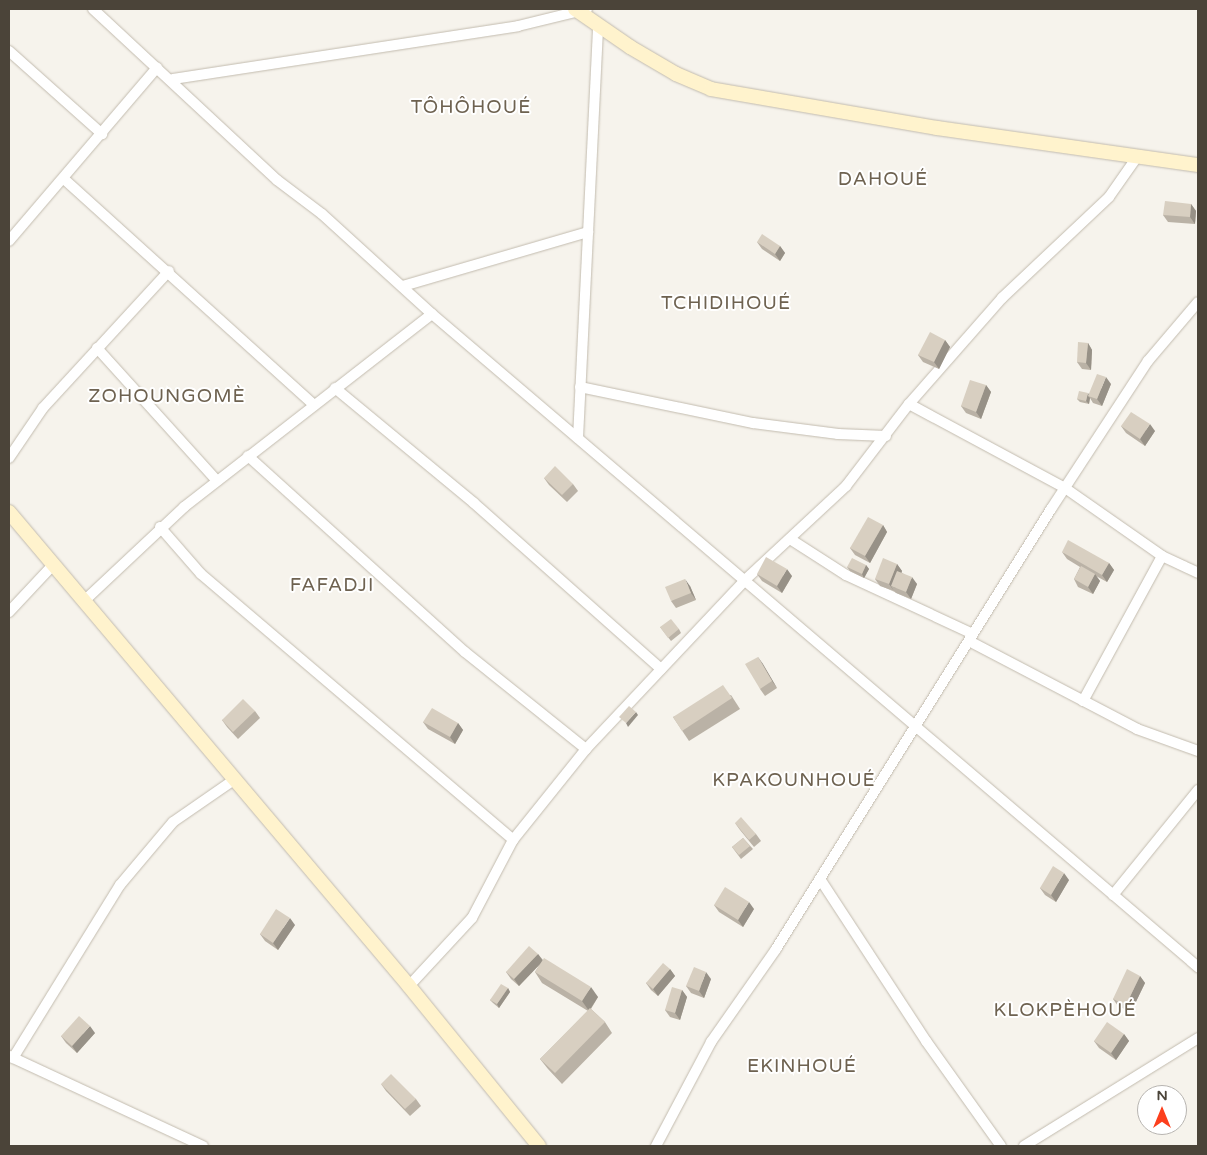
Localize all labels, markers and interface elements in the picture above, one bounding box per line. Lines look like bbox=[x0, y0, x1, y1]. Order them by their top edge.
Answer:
district label: TÔHÔHOUÉ bbox=[410, 97, 532, 119]
district label: DAHOUÉ bbox=[837, 169, 929, 191]
district label: TCHIDIHOUÉ bbox=[660, 293, 792, 315]
district label: ZOHOUNGOMÈ bbox=[87, 386, 247, 408]
district label: FAFADJI bbox=[289, 575, 375, 597]
district label: KPAKOUNHOUÉ bbox=[711, 770, 877, 792]
district label: KLOKPÈHOUÉ bbox=[992, 1000, 1138, 1022]
district label: EKINHOUÉ bbox=[746, 1056, 858, 1078]
north arrow bbox=[1137, 1085, 1187, 1135]
text: N bbox=[1156, 1087, 1168, 1104]

